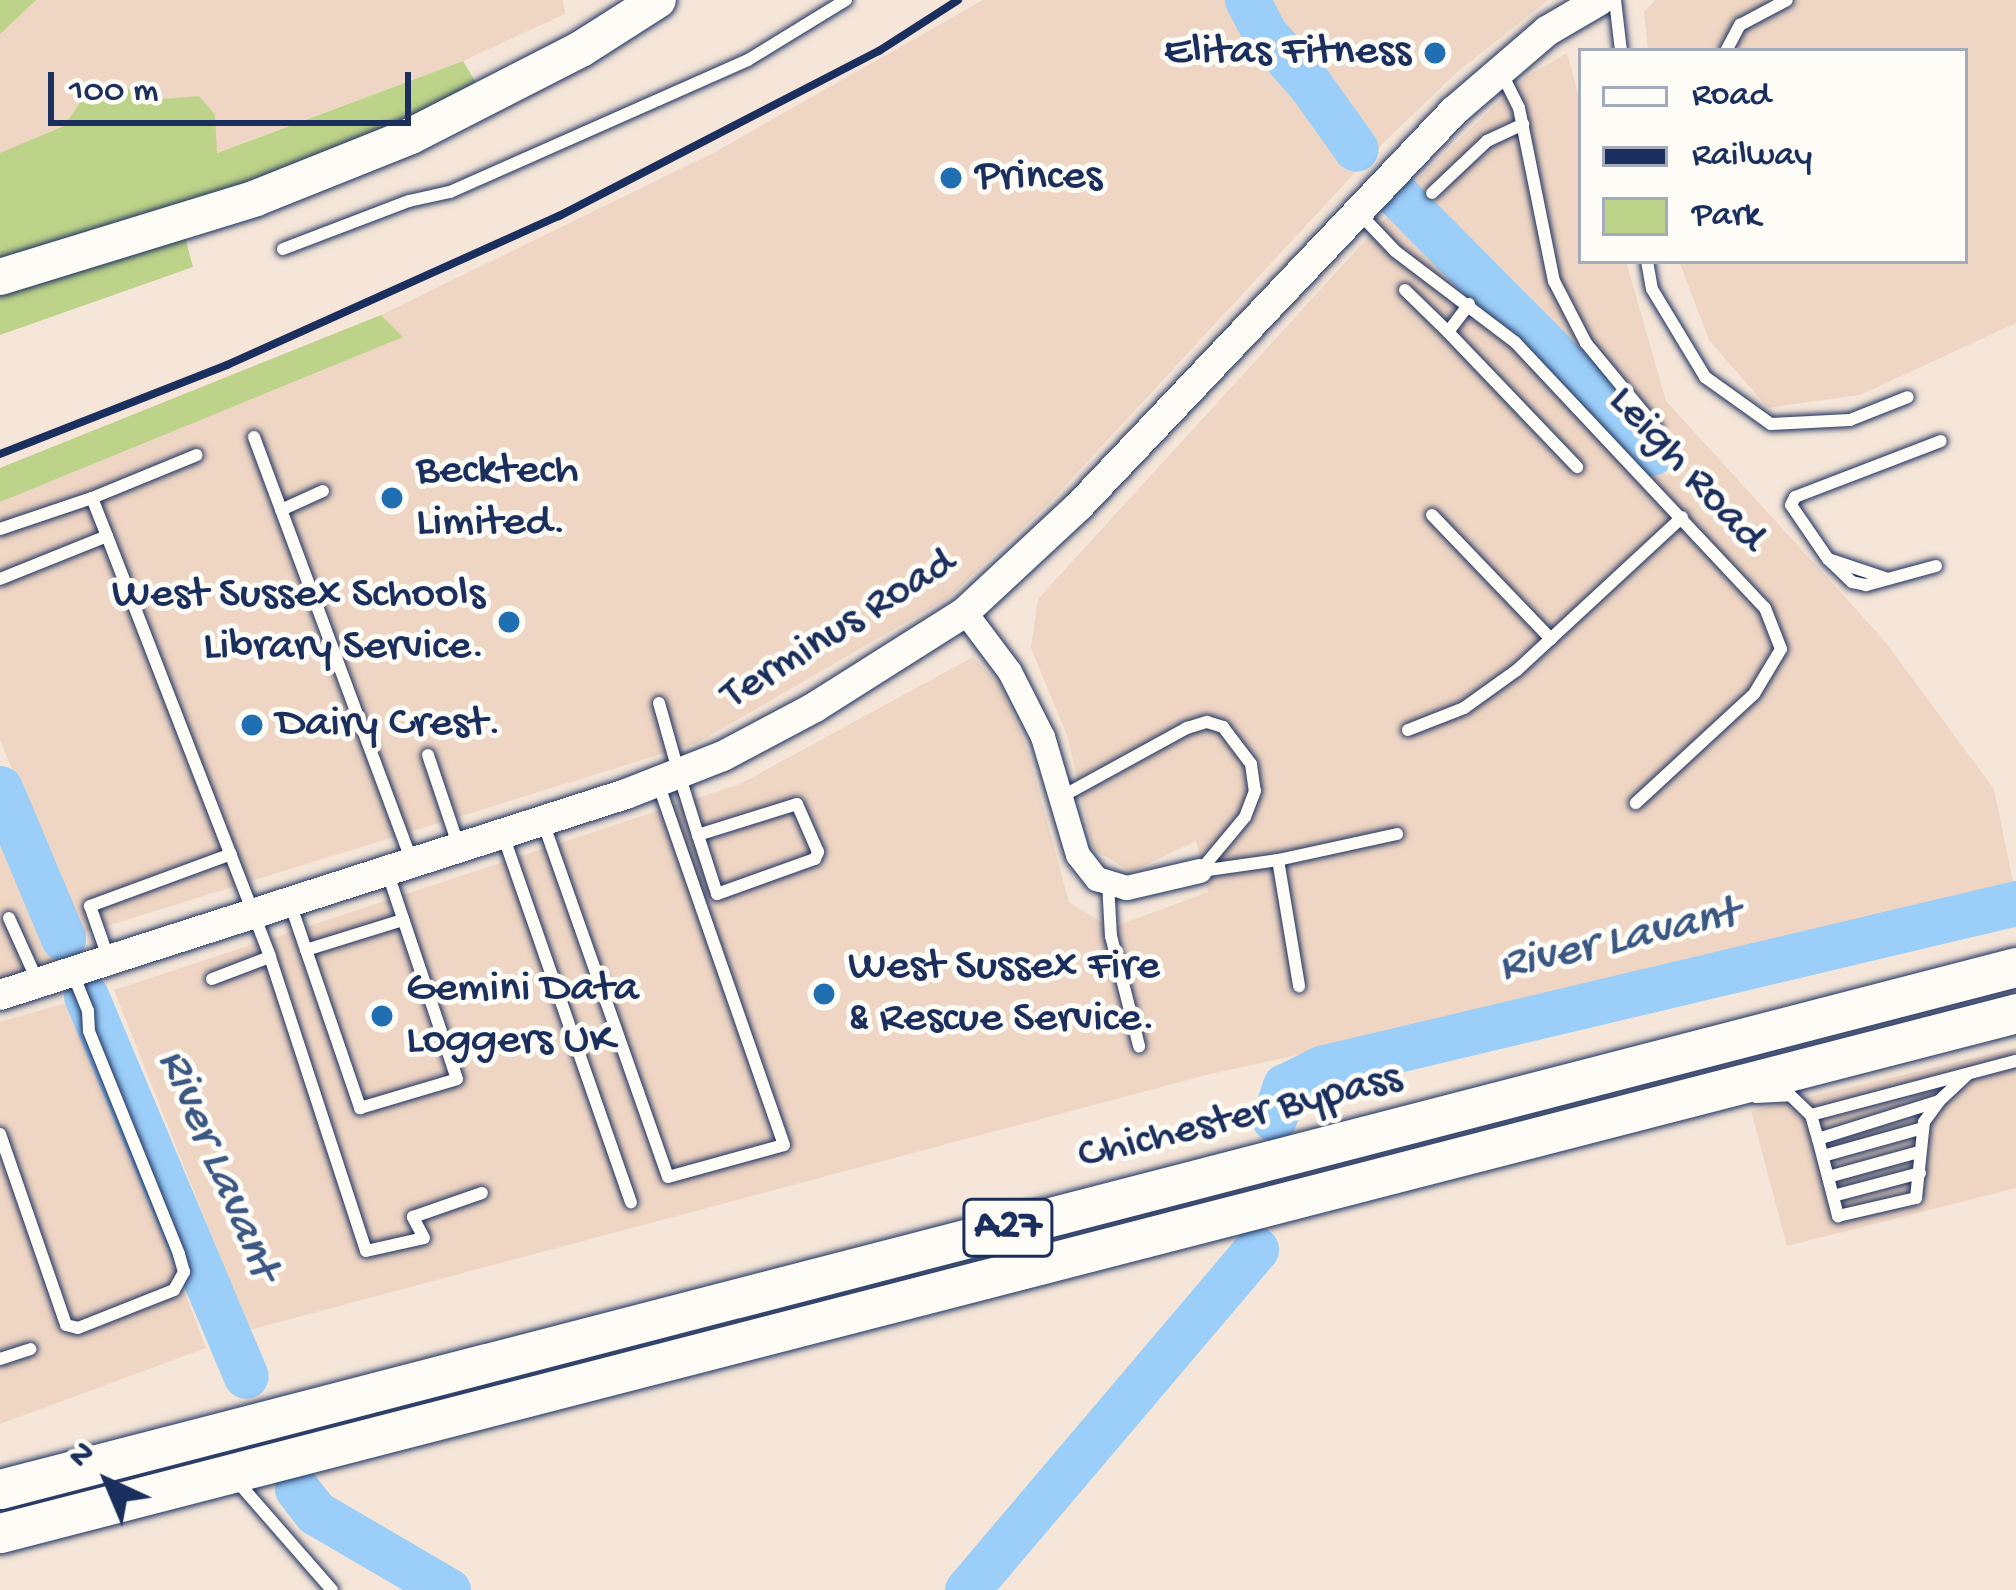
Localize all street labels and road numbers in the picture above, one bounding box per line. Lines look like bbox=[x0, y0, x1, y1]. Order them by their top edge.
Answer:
street label: Leigh Road bbox=[1595, 375, 1777, 565]
street label: Terminus Road bbox=[712, 537, 966, 723]
street label: Chichester Bypass bbox=[1073, 1052, 1407, 1184]
road number: A27 bbox=[960, 1192, 1056, 1264]

